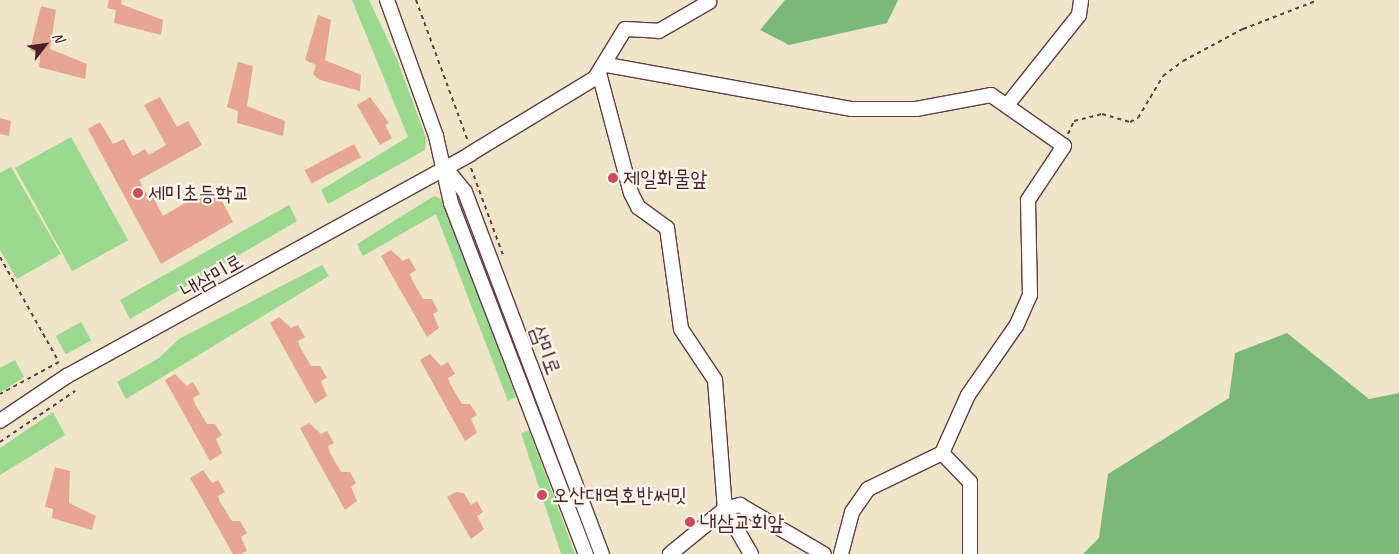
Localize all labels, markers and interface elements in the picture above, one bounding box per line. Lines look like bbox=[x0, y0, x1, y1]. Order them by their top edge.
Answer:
north arrow bbox=[20, 20, 70, 70]
text: N bbox=[49, 29, 68, 45]
place label: 제일화물앞 bbox=[623, 165, 707, 191]
marker: 제일화물앞 bbox=[607, 172, 619, 184]
place label: 세미초등학교 bbox=[148, 180, 249, 206]
marker: 세미초등학교 bbox=[132, 187, 144, 199]
street label: 내삼미로 bbox=[176, 248, 248, 304]
street label: 삼미로 bbox=[525, 322, 567, 378]
place label: 오산대역호반써밋 bbox=[552, 482, 687, 508]
marker: 오산대역호반써밋 bbox=[536, 489, 548, 501]
place label: 내삼교회앞 bbox=[700, 509, 784, 535]
marker: 내삼교회앞 bbox=[684, 516, 696, 528]

